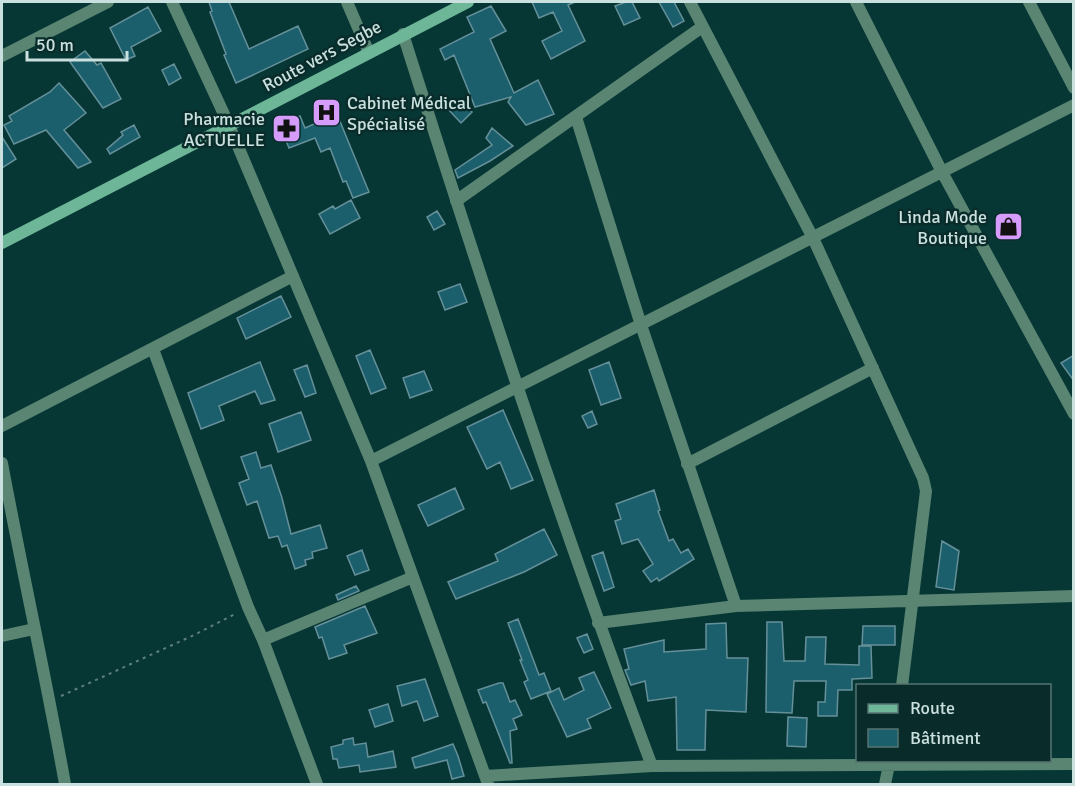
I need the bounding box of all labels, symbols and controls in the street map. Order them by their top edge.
street label: Route vers Segbe [259,15,385,97]
scale bar [27,24,128,62]
text: 50 m [36,34,74,56]
place label: Cabinet Médical Spécialisé [347,92,471,135]
hospital icon: Cabinet Médical Spécialisé [310,97,342,129]
place label: Pharmacie ACTUELLE [183,108,265,151]
pharmacy icon: Pharmacie ACTUELLE [270,113,302,145]
place label: Linda Mode Boutique [898,206,987,249]
shop icon: Linda Mode Boutique [992,211,1024,243]
legend [856,684,1051,762]
text: Route [910,697,955,719]
text: Bâtiment [910,727,981,749]

